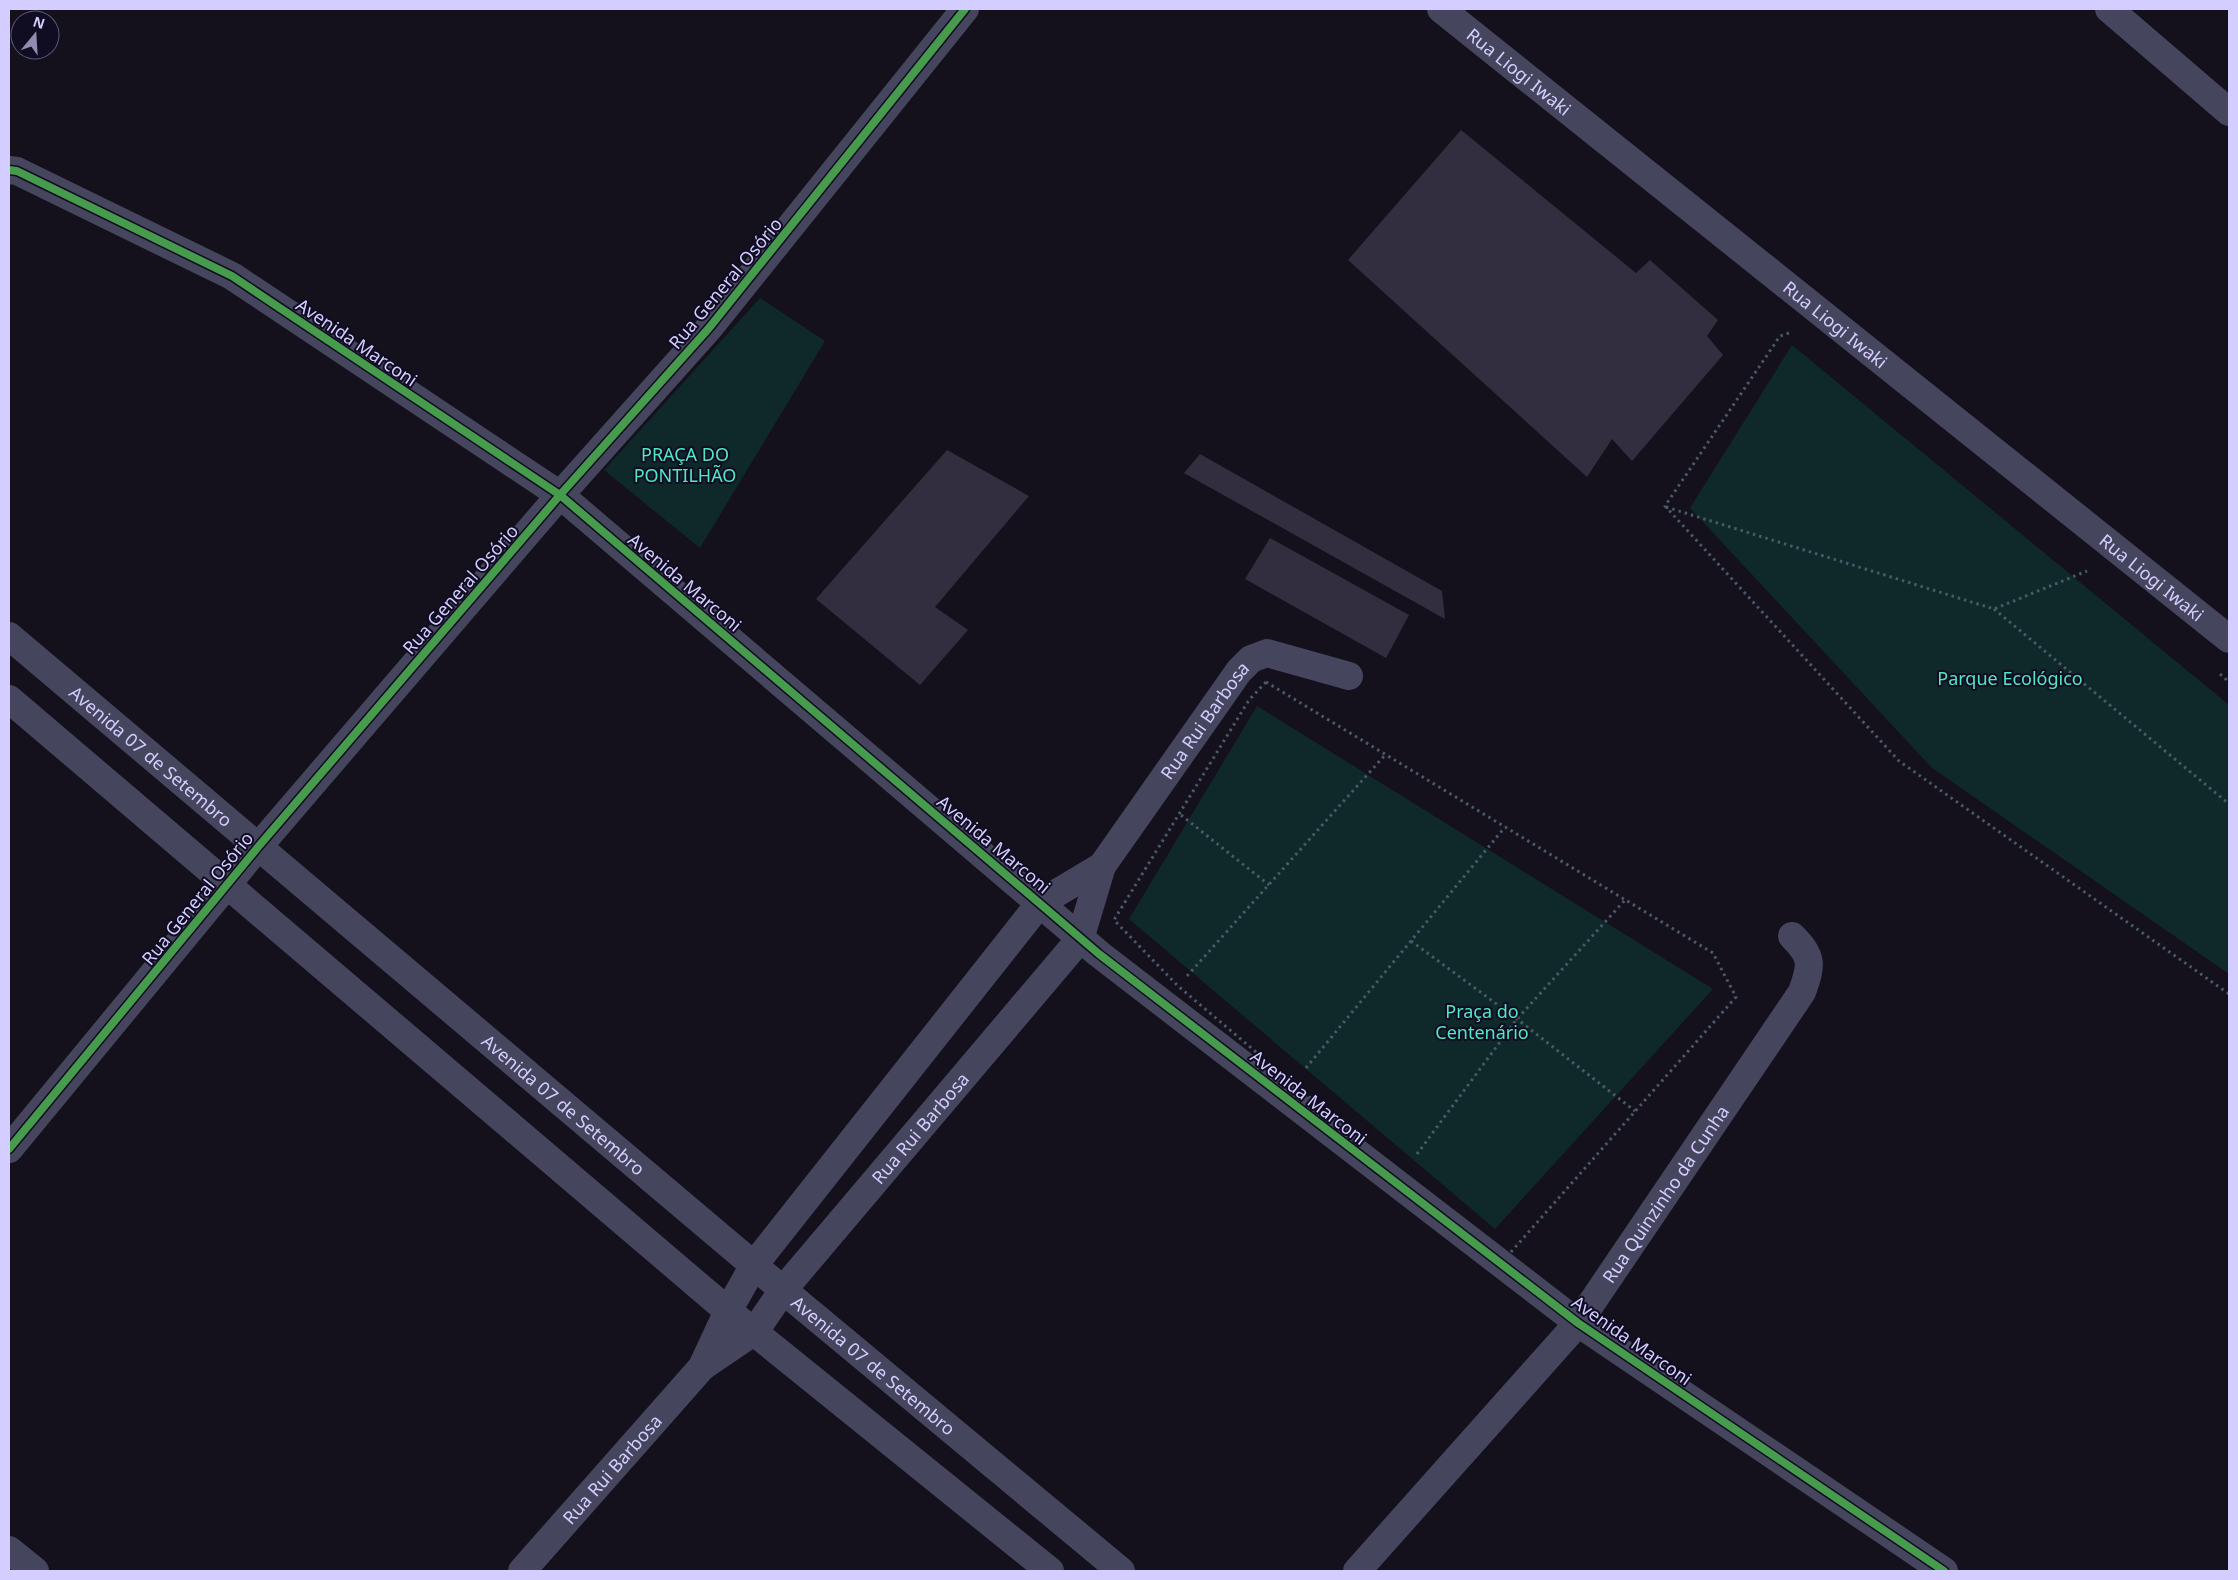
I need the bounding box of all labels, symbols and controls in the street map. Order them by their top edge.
north arrow [10,10,60,60]
text: N [31,11,48,33]
street label: Rua Liogi Iwaki [1462,22,1576,121]
street label: Rua General Osório [663,212,787,354]
street label: Rua Liogi Iwaki [1778,275,1893,373]
street label: Avenida Marconi [292,293,422,391]
park label: PRAÇA DO PONTILHÃO [634,442,736,487]
street label: Rua General Osório [397,519,523,659]
street label: Avenida Marconi [623,527,747,637]
street label: Rua Liogi Iwaki [2095,528,2209,626]
street label: Rua Rui Barbosa [1155,656,1254,784]
park label: Parque Ecológico [1937,666,2083,690]
street label: Avenida 07 de Setembro [65,680,238,832]
street label: Avenida Marconi [932,789,1056,899]
street label: Rua General Osório [136,826,258,970]
park label: Praça do Centenário [1435,999,1529,1044]
street label: Avenida 07 de Setembro [477,1029,650,1180]
street label: Avenida Marconi [1246,1044,1372,1150]
street label: Rua Rui Barbosa [866,1067,974,1189]
street label: Rua Quinzinho da Cunha [1597,1100,1734,1288]
street label: Avenida 07 de Setembro [787,1290,960,1440]
street label: Avenida Marconi [1567,1290,1697,1390]
street label: Rua Rui Barbosa [557,1409,667,1529]

